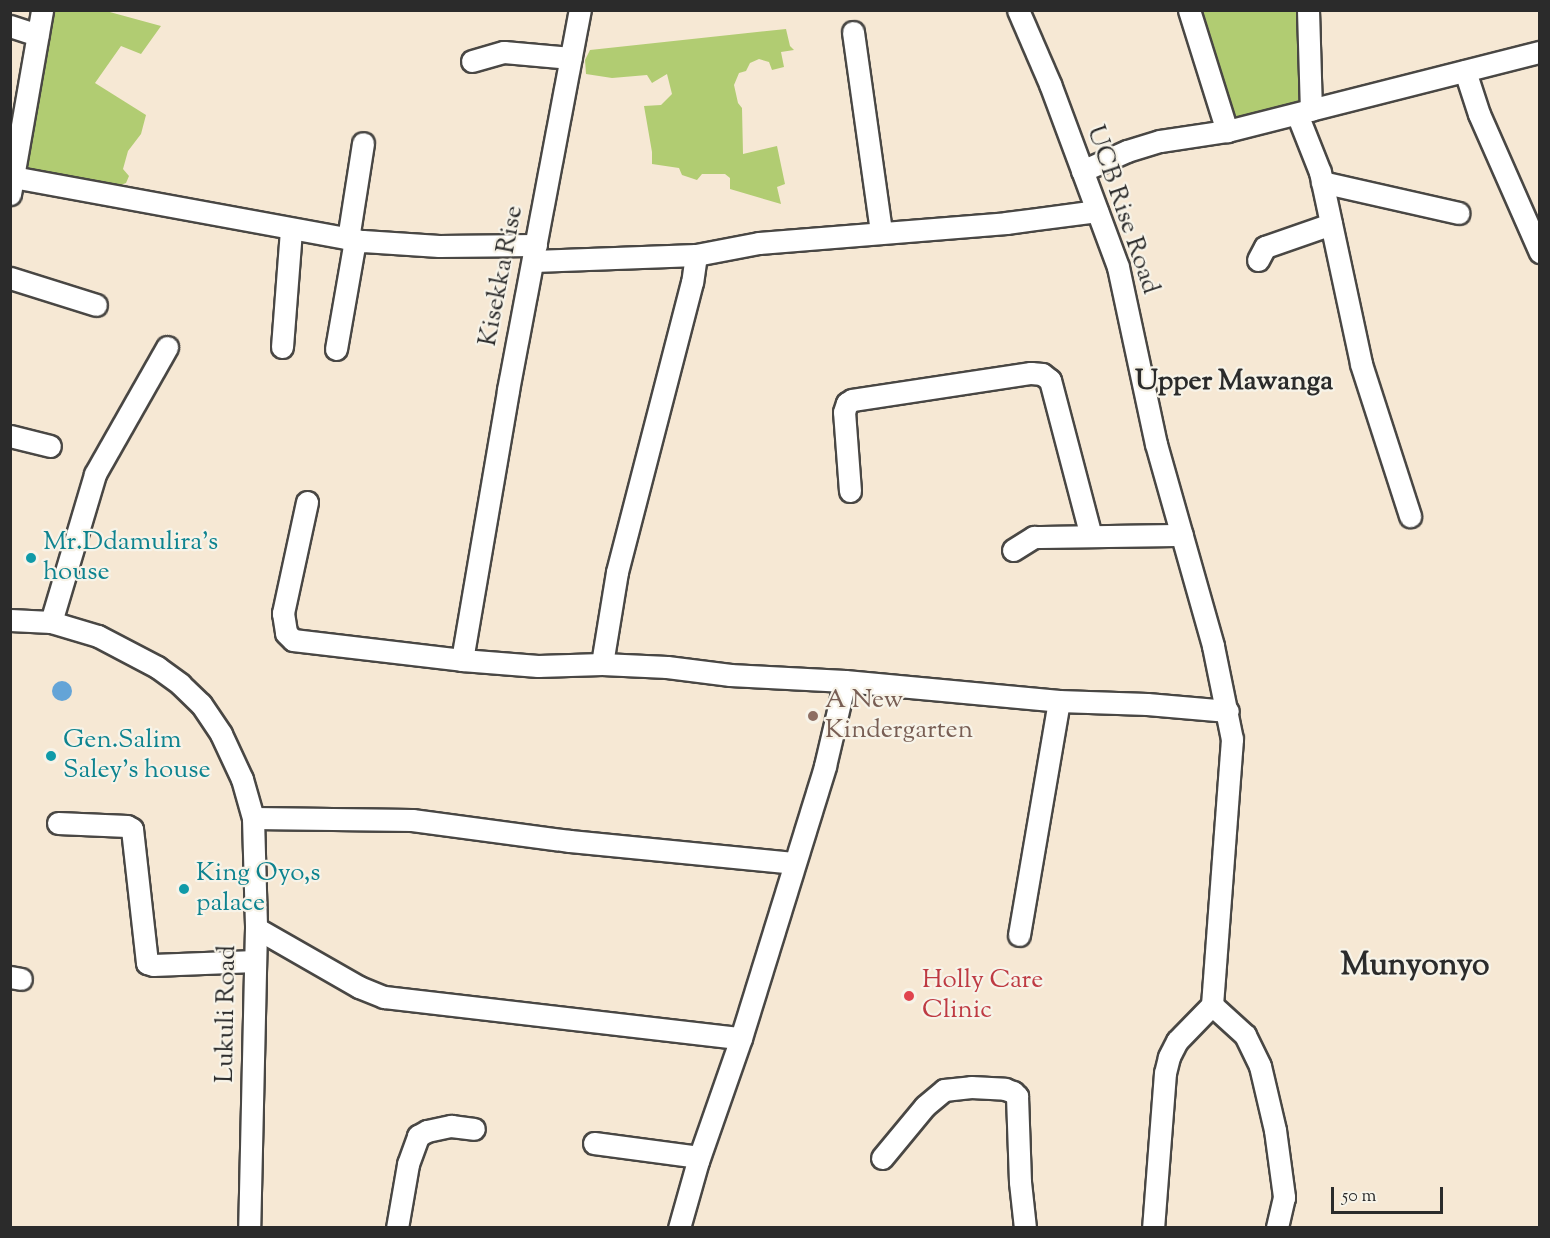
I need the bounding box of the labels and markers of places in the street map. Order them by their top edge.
place label: Mr.Ddamulira's house [43,527,218,588]
marker: Mr.Ddamulira's house [24,551,38,565]
place label: A New Kindergarten [825,685,973,746]
marker: A New Kindergarten [806,709,820,723]
place label: Gen.Salim Saley's house [63,725,211,786]
marker: Gen.Salim Saley's house [44,749,58,763]
place label: King Oyo,s palace [196,858,320,920]
marker: King Oyo,s palace [177,882,191,896]
place label: Holly Care Clinic [922,965,1043,1026]
marker: Holly Care Clinic [900,987,918,1005]

